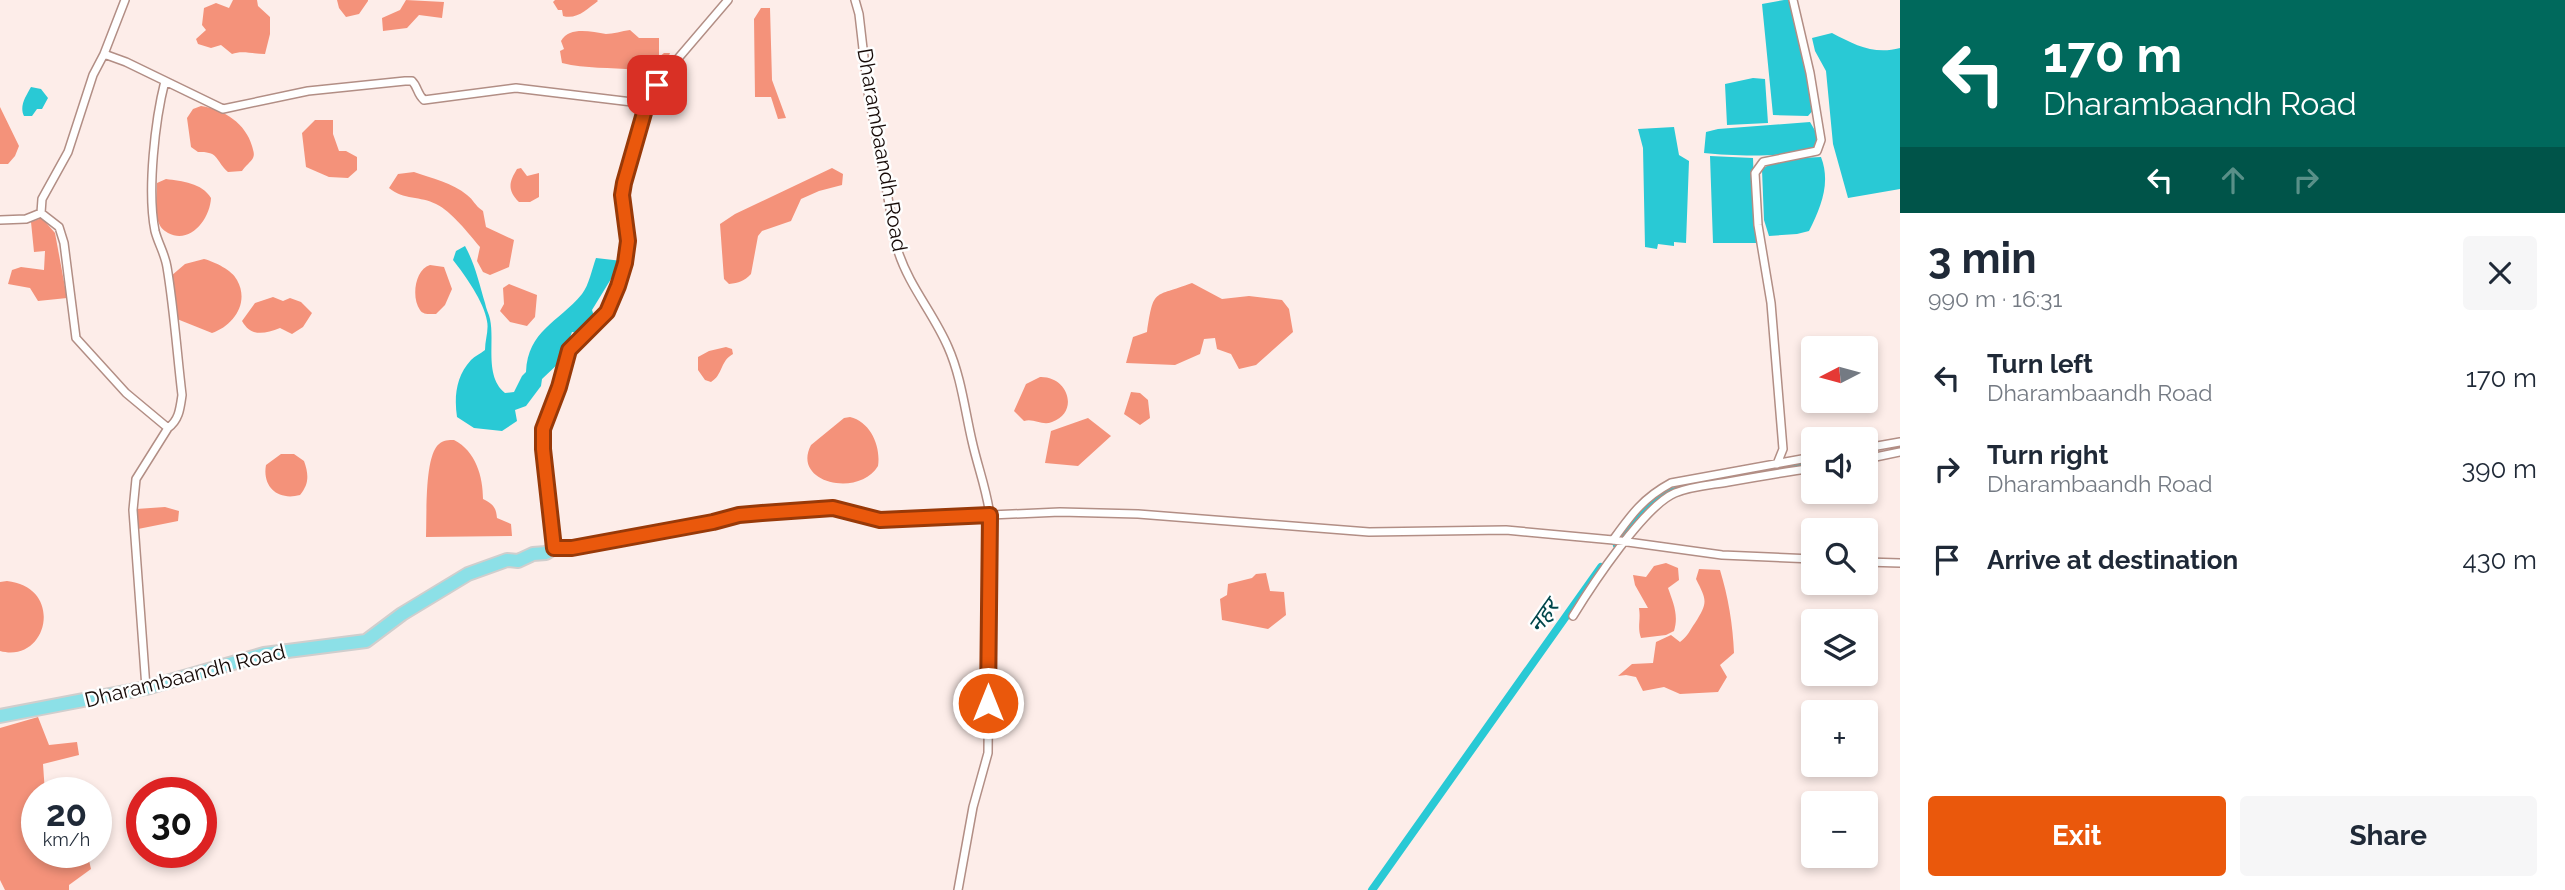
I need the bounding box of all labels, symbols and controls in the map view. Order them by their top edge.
text: 170 m [2043,26,2182,83]
icon: left [1928,28,2019,119]
street label: Dharambaandh Road [852,46,913,253]
pin [627,55,687,115]
icon: arrive [638,66,676,104]
text: Dharambaandh Road [2043,85,2357,122]
icon: left [2141,161,2179,199]
icon: ahead [2214,161,2252,199]
icon: right [2287,161,2325,199]
text: 3 min [1928,234,2037,283]
button: close [2463,236,2537,310]
text: 990 m · 16:31 [1928,285,2062,312]
north arrow [1801,336,1878,413]
map controls [1801,336,1878,868]
text: Turn left [1987,349,2093,379]
icon: left [1928,359,1966,397]
text: 170 m [2466,363,2537,393]
text: Dharambaandh Road [1987,379,2213,406]
button: sound [1801,427,1878,504]
text: Turn right [1987,440,2108,470]
icon: right [1928,450,1966,488]
text: 390 m [2461,454,2537,484]
text: Dharambaandh Road [1987,470,2213,497]
button: search [1801,518,1878,595]
icon: arrive [1928,541,1966,579]
text: Arrive at destination [1987,545,2238,575]
text: 430 m [2462,545,2537,575]
water label: नहर [1522,590,1566,638]
button: layers [1801,609,1878,686]
street label: Dharambaandh Road [82,638,288,713]
position arrow [951,666,1025,740]
button: + [1801,700,1878,777]
speed limit sign: 30 [126,777,217,868]
button: − [1801,791,1878,868]
text: 20 [46,793,87,834]
button: Exit [1928,796,2226,876]
button: Share [2240,796,2537,876]
text: km/h [43,829,90,850]

